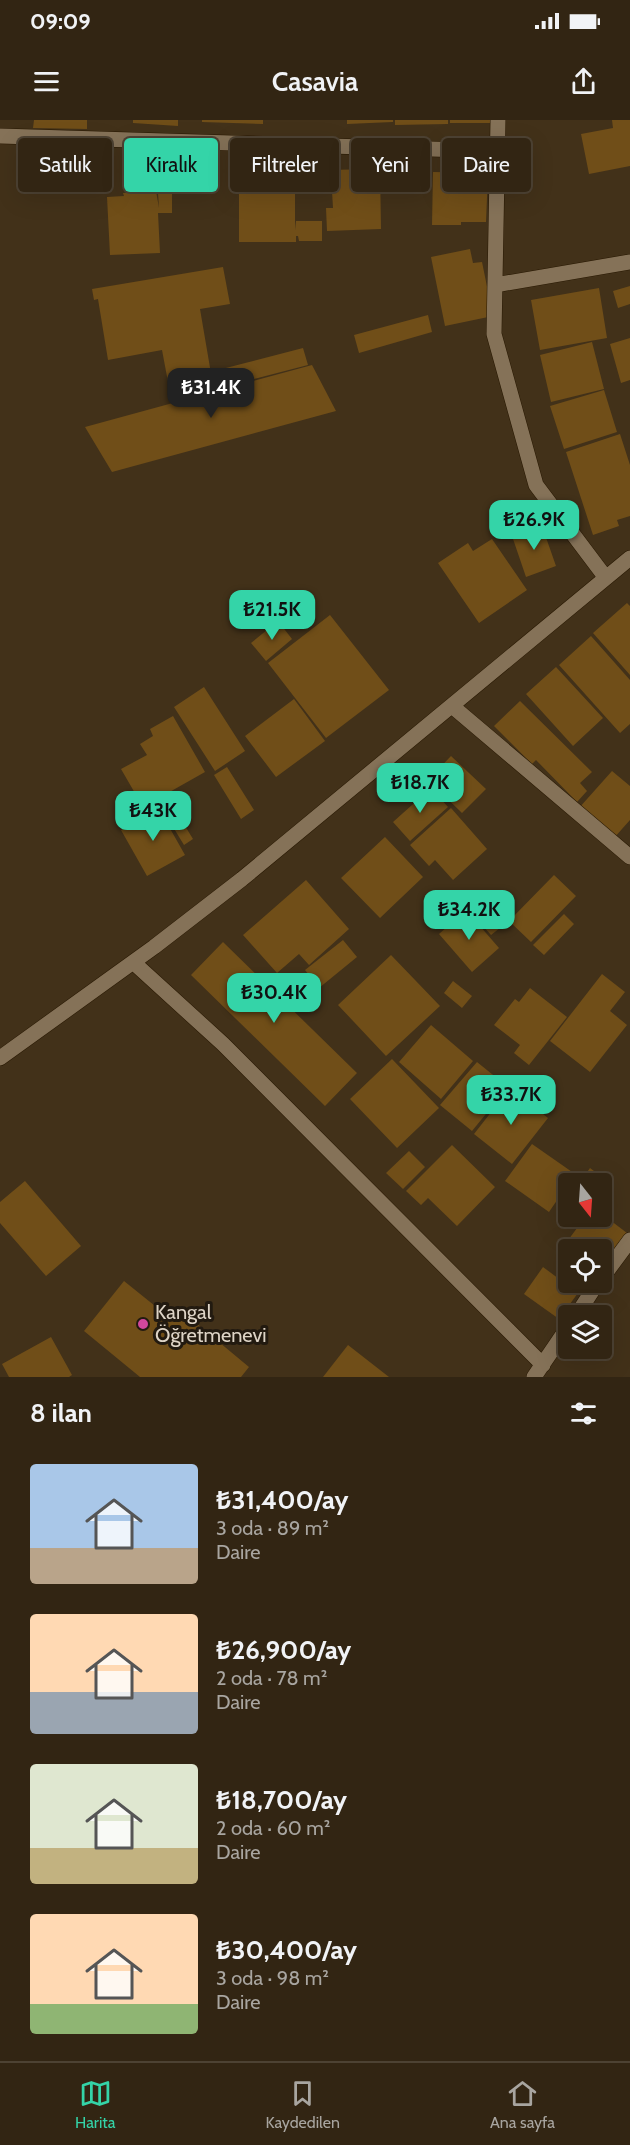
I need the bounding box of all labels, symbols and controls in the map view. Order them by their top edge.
text: 09:09 [30,8,91,35]
icon: menu [30,65,63,98]
text: Casavia [272,65,358,98]
icon: share [567,65,600,98]
chip: Satılık [18,138,112,192]
chip: Kiralık [124,138,218,192]
chip: Filtreler [230,138,339,192]
chip: Yeni [351,138,430,192]
chip: Daire [442,138,531,192]
pin: ₺31.4K [162,368,260,419]
text: ₺31.4K [181,375,241,399]
pin: ₺26.9K [485,500,583,551]
text: ₺26.9K [503,507,565,531]
pin: ₺21.5K [223,590,321,641]
text: ₺21.5K [243,597,301,621]
pin: ₺18.7K [371,763,469,814]
text: ₺18.7K [391,770,449,794]
pin: ₺43K [117,791,189,842]
text: ₺43K [129,798,177,822]
pin: ₺34.2K [420,890,518,941]
text: ₺34.2K [438,897,500,921]
pin: ₺30.4K [225,973,323,1024]
text: ₺30.4K [241,980,307,1004]
pin: ₺33.7K [462,1075,560,1126]
text: ₺33.7K [481,1082,541,1106]
north arrow [558,1173,612,1227]
map controls [558,1173,612,1359]
button: locate [558,1239,612,1293]
place label: Kangal Öğretmenevi [155,1300,267,1347]
button: layers [558,1305,612,1359]
marker: Kangal Öğretmenevi [136,1317,150,1331]
text: 8 ilan [30,1397,92,1429]
icon: filters [567,1397,600,1430]
text: ₺31,400/ay [216,1484,348,1516]
icon: home [78,1488,150,1560]
text: 3 oda · 89 m² [216,1516,329,1540]
text: Daire [216,1540,261,1564]
text: ₺26,900/ay [216,1634,351,1666]
icon: home [78,1638,150,1710]
text: 2 oda · 78 m² [216,1666,327,1690]
text: Daire [216,1690,261,1714]
text: ₺18,700/ay [216,1784,347,1816]
icon: home [78,1788,150,1860]
text: 2 oda · 60 m² [216,1816,330,1840]
text: Daire [216,1840,261,1864]
text: ₺30,400/ay [216,1934,357,1966]
icon: home [78,1938,150,2010]
text: 3 oda · 98 m² [216,1966,329,1990]
text: Daire [216,1990,261,2014]
tab: Harita [75,2077,115,2132]
tab: Kaydedilen [265,2077,340,2132]
tab: Ana sayfa [490,2077,555,2132]

